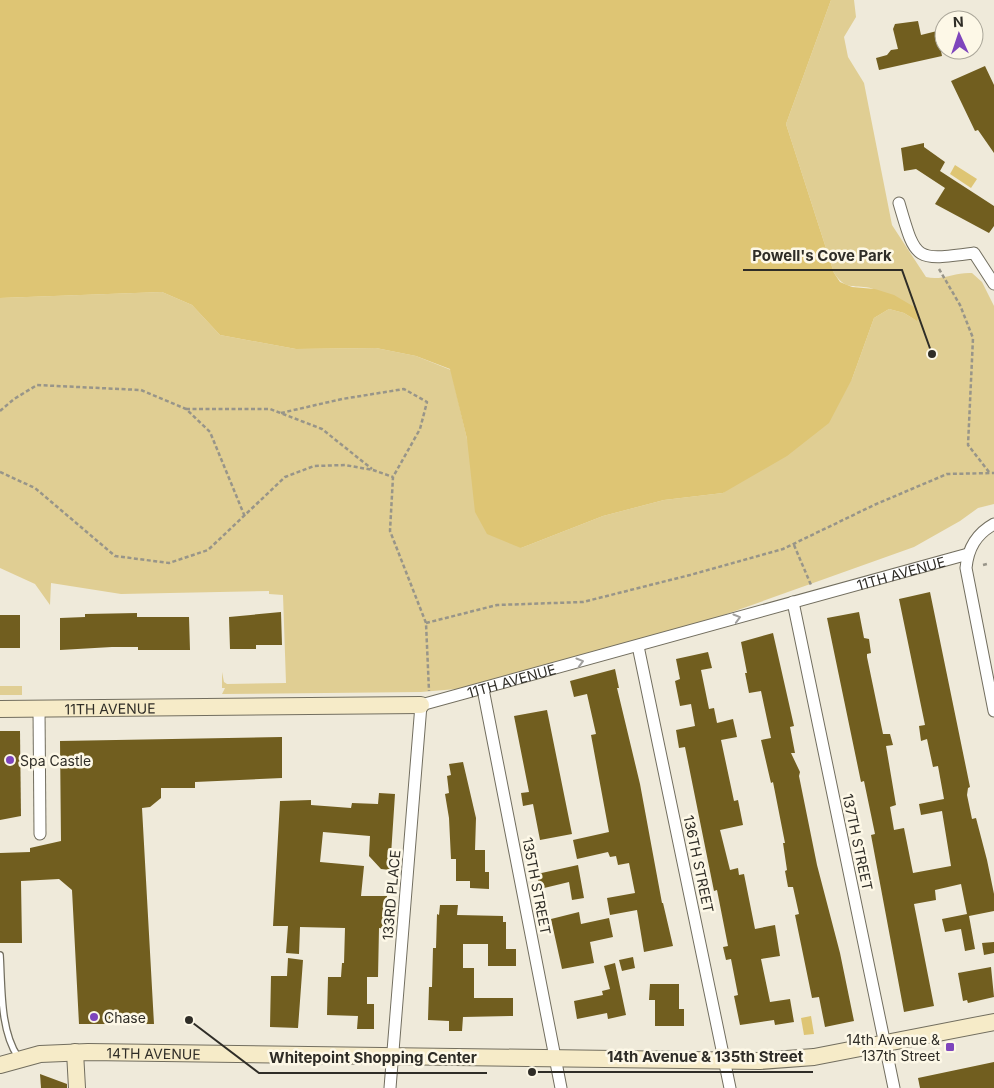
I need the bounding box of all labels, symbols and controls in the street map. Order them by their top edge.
north arrow [934,10,984,60]
text: N [953,13,964,30]
callout: Powell's Cove Park [743,240,902,270]
text: Powell's Cove Park [752,246,892,265]
street label: 11TH AVENUE [855,552,947,593]
one-way arrow [732,613,741,624]
one-way arrow [576,657,584,667]
street label: 11TH AVENUE [465,660,557,700]
street label: 11TH AVENUE [64,699,156,717]
place label: Spa Castle [20,752,91,769]
marker: Spa Castle [4,754,16,766]
street label: 137TH STREET [839,792,877,892]
street label: 136TH STREET [680,814,718,914]
street label: 135TH STREET [519,836,555,936]
street label: 133RD PLACE [379,849,403,941]
place label: Chase [104,1009,146,1026]
marker: Chase [88,1011,100,1023]
place label: 14th Avenue & 137th Street [846,1031,940,1064]
marker: 14th Avenue & 137th Street [944,1041,956,1053]
callout: 14th Avenue & 135th Street [597,1042,813,1072]
callout: Whitepoint Shopping Center [259,1043,487,1073]
street label: 14TH AVENUE [106,1044,201,1062]
text: 14th Avenue & 135th Street [607,1047,804,1066]
text: Whitepoint Shopping Center [269,1048,477,1067]

